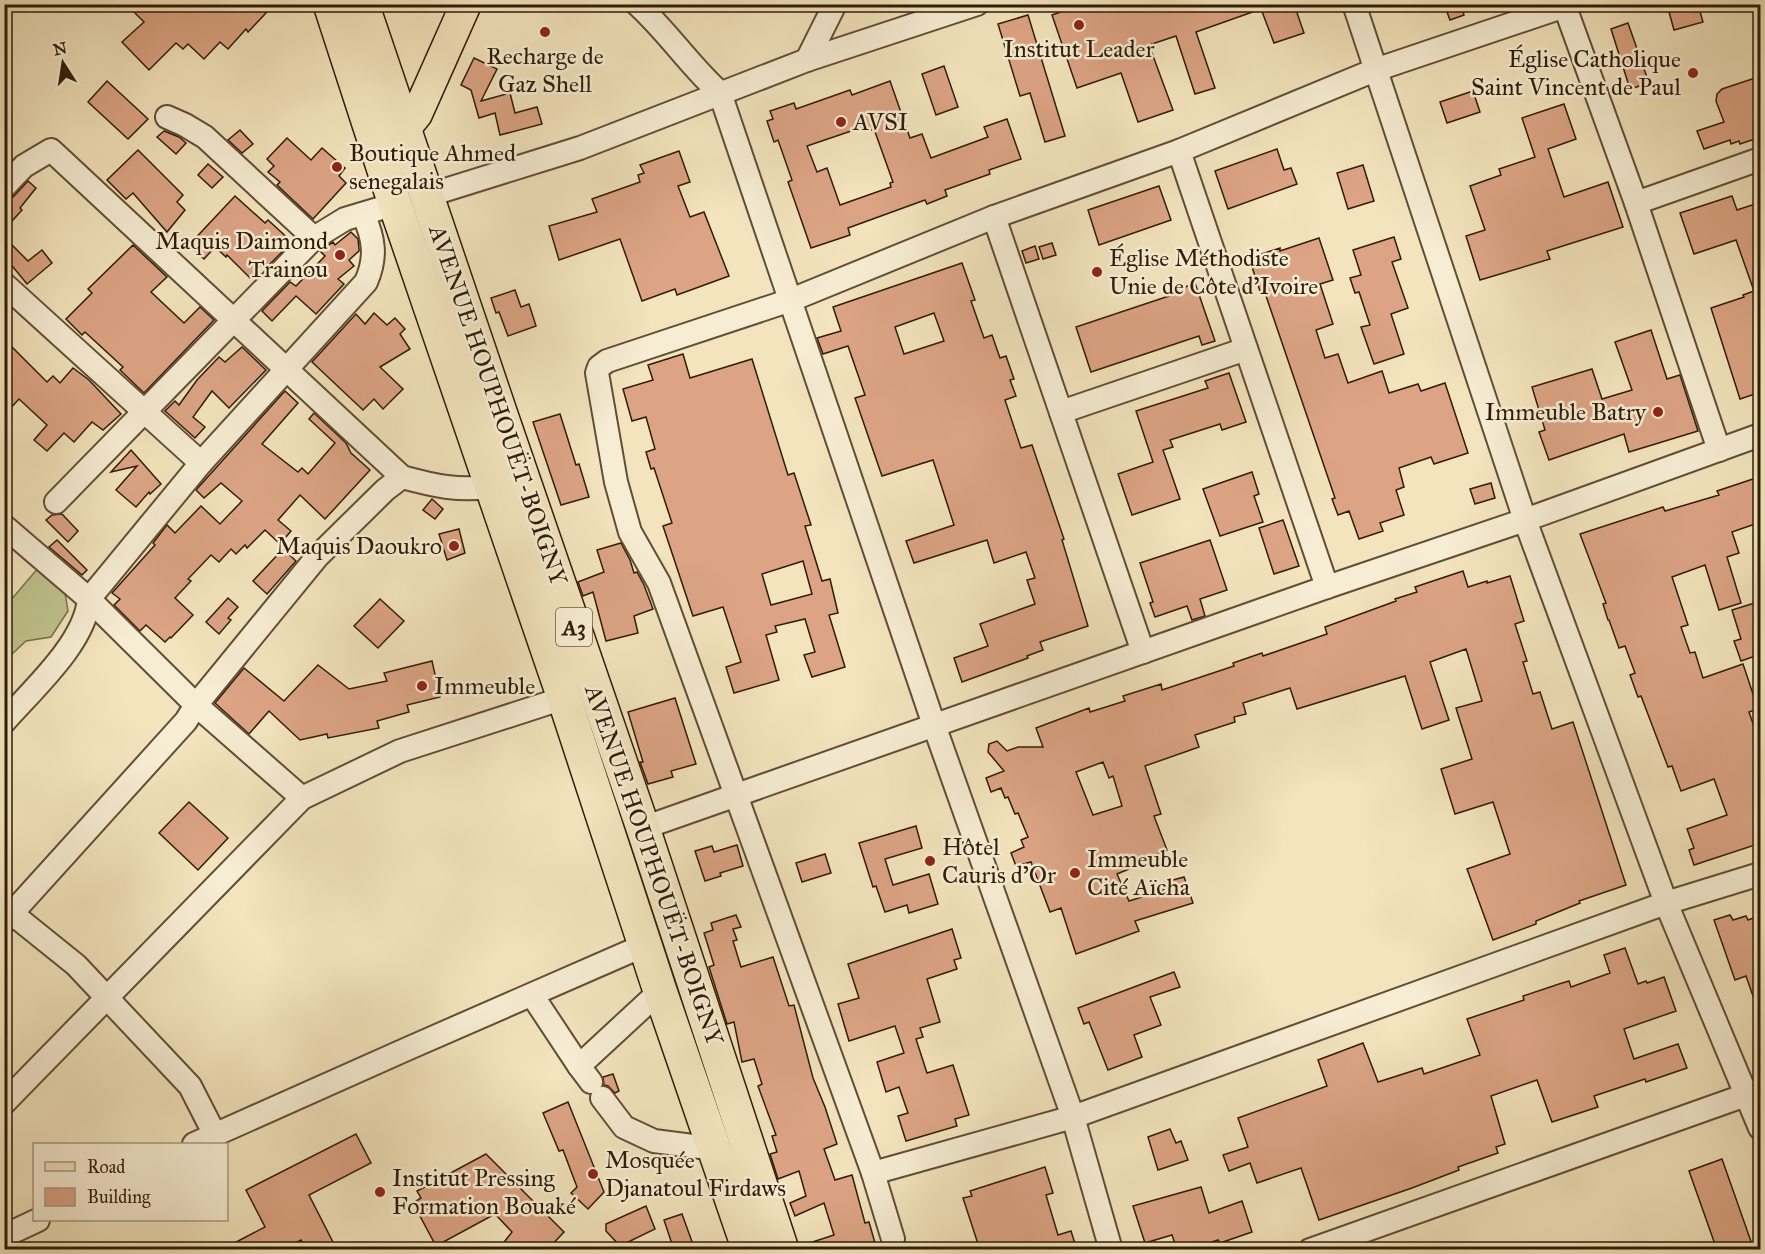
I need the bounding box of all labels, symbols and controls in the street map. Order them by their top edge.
marker: Institut Leader [1072,18,1086,32]
marker: Recharge de Gaz Shell [538,25,552,39]
north arrow [33,33,93,93]
place label: Institut Leader [1004,34,1154,64]
text: N [51,38,69,60]
place label: Recharge de Gaz Shell [486,41,604,99]
place label: Église Catholique Saint Vincent de Paul [1471,44,1682,102]
marker: Église Catholique Saint Vincent de Paul [1686,66,1700,80]
place label: AVSI [852,107,908,137]
marker: AVSI [834,115,848,129]
place label: Boutique Ahmed senegalais [349,138,516,196]
marker: Boutique Ahmed senegalais [330,160,344,174]
street label: AVENUE HOUPHOUËT-BOIGNY [422,220,574,590]
place label: Maquis Daimond Trainou [155,226,328,284]
place label: Église Méthodiste Unie de Côte d'Ivoire [1109,243,1318,301]
marker: Maquis Daimond Trainou [333,248,347,262]
marker: Église Méthodiste Unie de Côte d'Ivoire [1090,265,1104,279]
place label: Immeuble Batry [1485,397,1647,427]
marker: Immeuble Batry [1651,405,1665,419]
place label: Maquis Daoukro [276,531,442,561]
marker: Maquis Daoukro [447,539,461,553]
road number: A3 [556,608,592,646]
place label: Immeuble [434,671,535,701]
marker: Immeuble [415,679,429,693]
street label: AVENUE HOUPHOUËT-BOIGNY [578,680,730,1050]
place label: Hôtel Cauris d'Or [942,832,1056,890]
place label: Immeuble Cité Aïcha [1087,844,1191,902]
marker: Hôtel Cauris d'Or [923,854,937,868]
marker: Immeuble Cité Aïcha [1068,866,1082,880]
legend [33,1143,228,1221]
place label: Mosquée Djanatoul Firdaws [605,1145,786,1203]
text: Road [87,1156,125,1178]
place label: Institut Pressing Formation Bouaké [392,1163,576,1221]
marker: Mosquée Djanatoul Firdaws [586,1167,600,1181]
marker: Institut Pressing Formation Bouaké [373,1185,387,1199]
text: Building [87,1186,151,1209]

